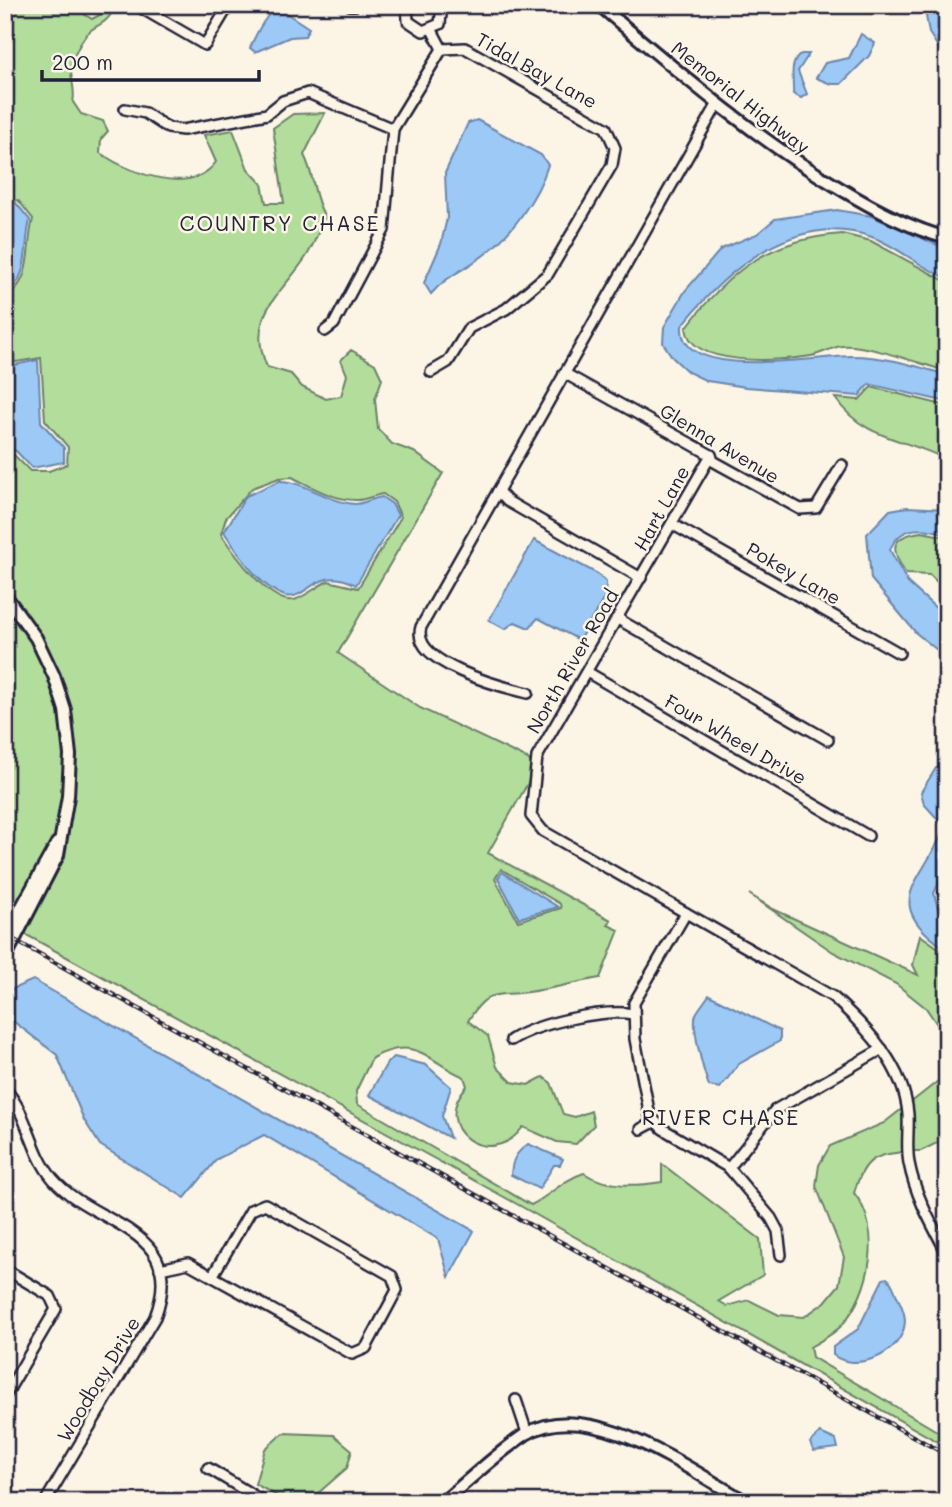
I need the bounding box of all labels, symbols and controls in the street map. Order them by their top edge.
street label: Tidal Bay Lane [472,26,602,114]
street label: Memorial Highway [667,35,815,159]
scale bar [42,38,259,82]
text: 200 m [52,48,113,75]
district label: COUNTRY CHASE [179,209,381,236]
street label: Glenna Avenue [656,397,784,489]
street label: Hart Lane [627,461,695,555]
street label: Pokey Lane [742,536,846,610]
street label: North River Road [520,584,624,738]
street label: Four Wheel Drive [661,688,811,790]
district label: RIVER CHASE [642,1103,800,1130]
street label: Woodbay Drive [51,1312,145,1446]

